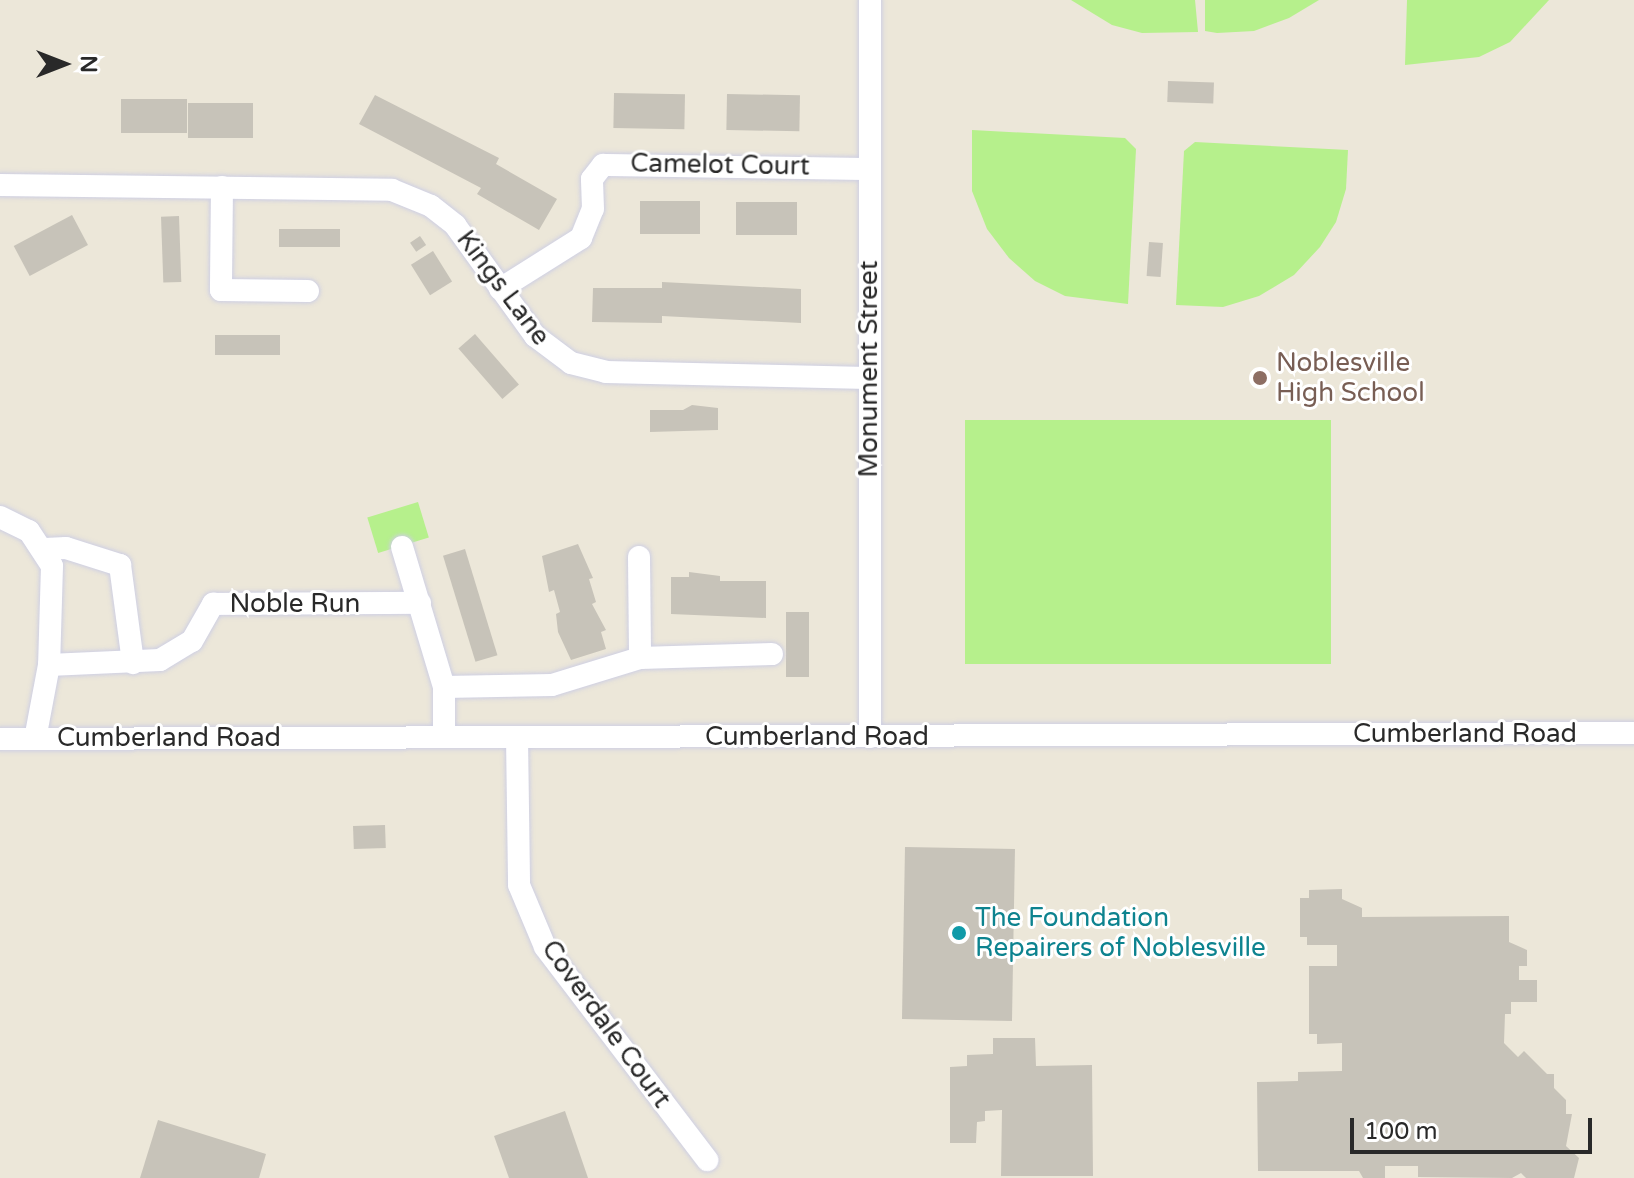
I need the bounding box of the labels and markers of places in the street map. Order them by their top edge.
place label: Noblesville High School [1276,347,1425,408]
marker: Noblesville High School [1251,369,1269,387]
place label: The Foundation Repairers of Noblesville [975,902,1266,964]
marker: The Foundation Repairers of Noblesville [950,924,968,942]

